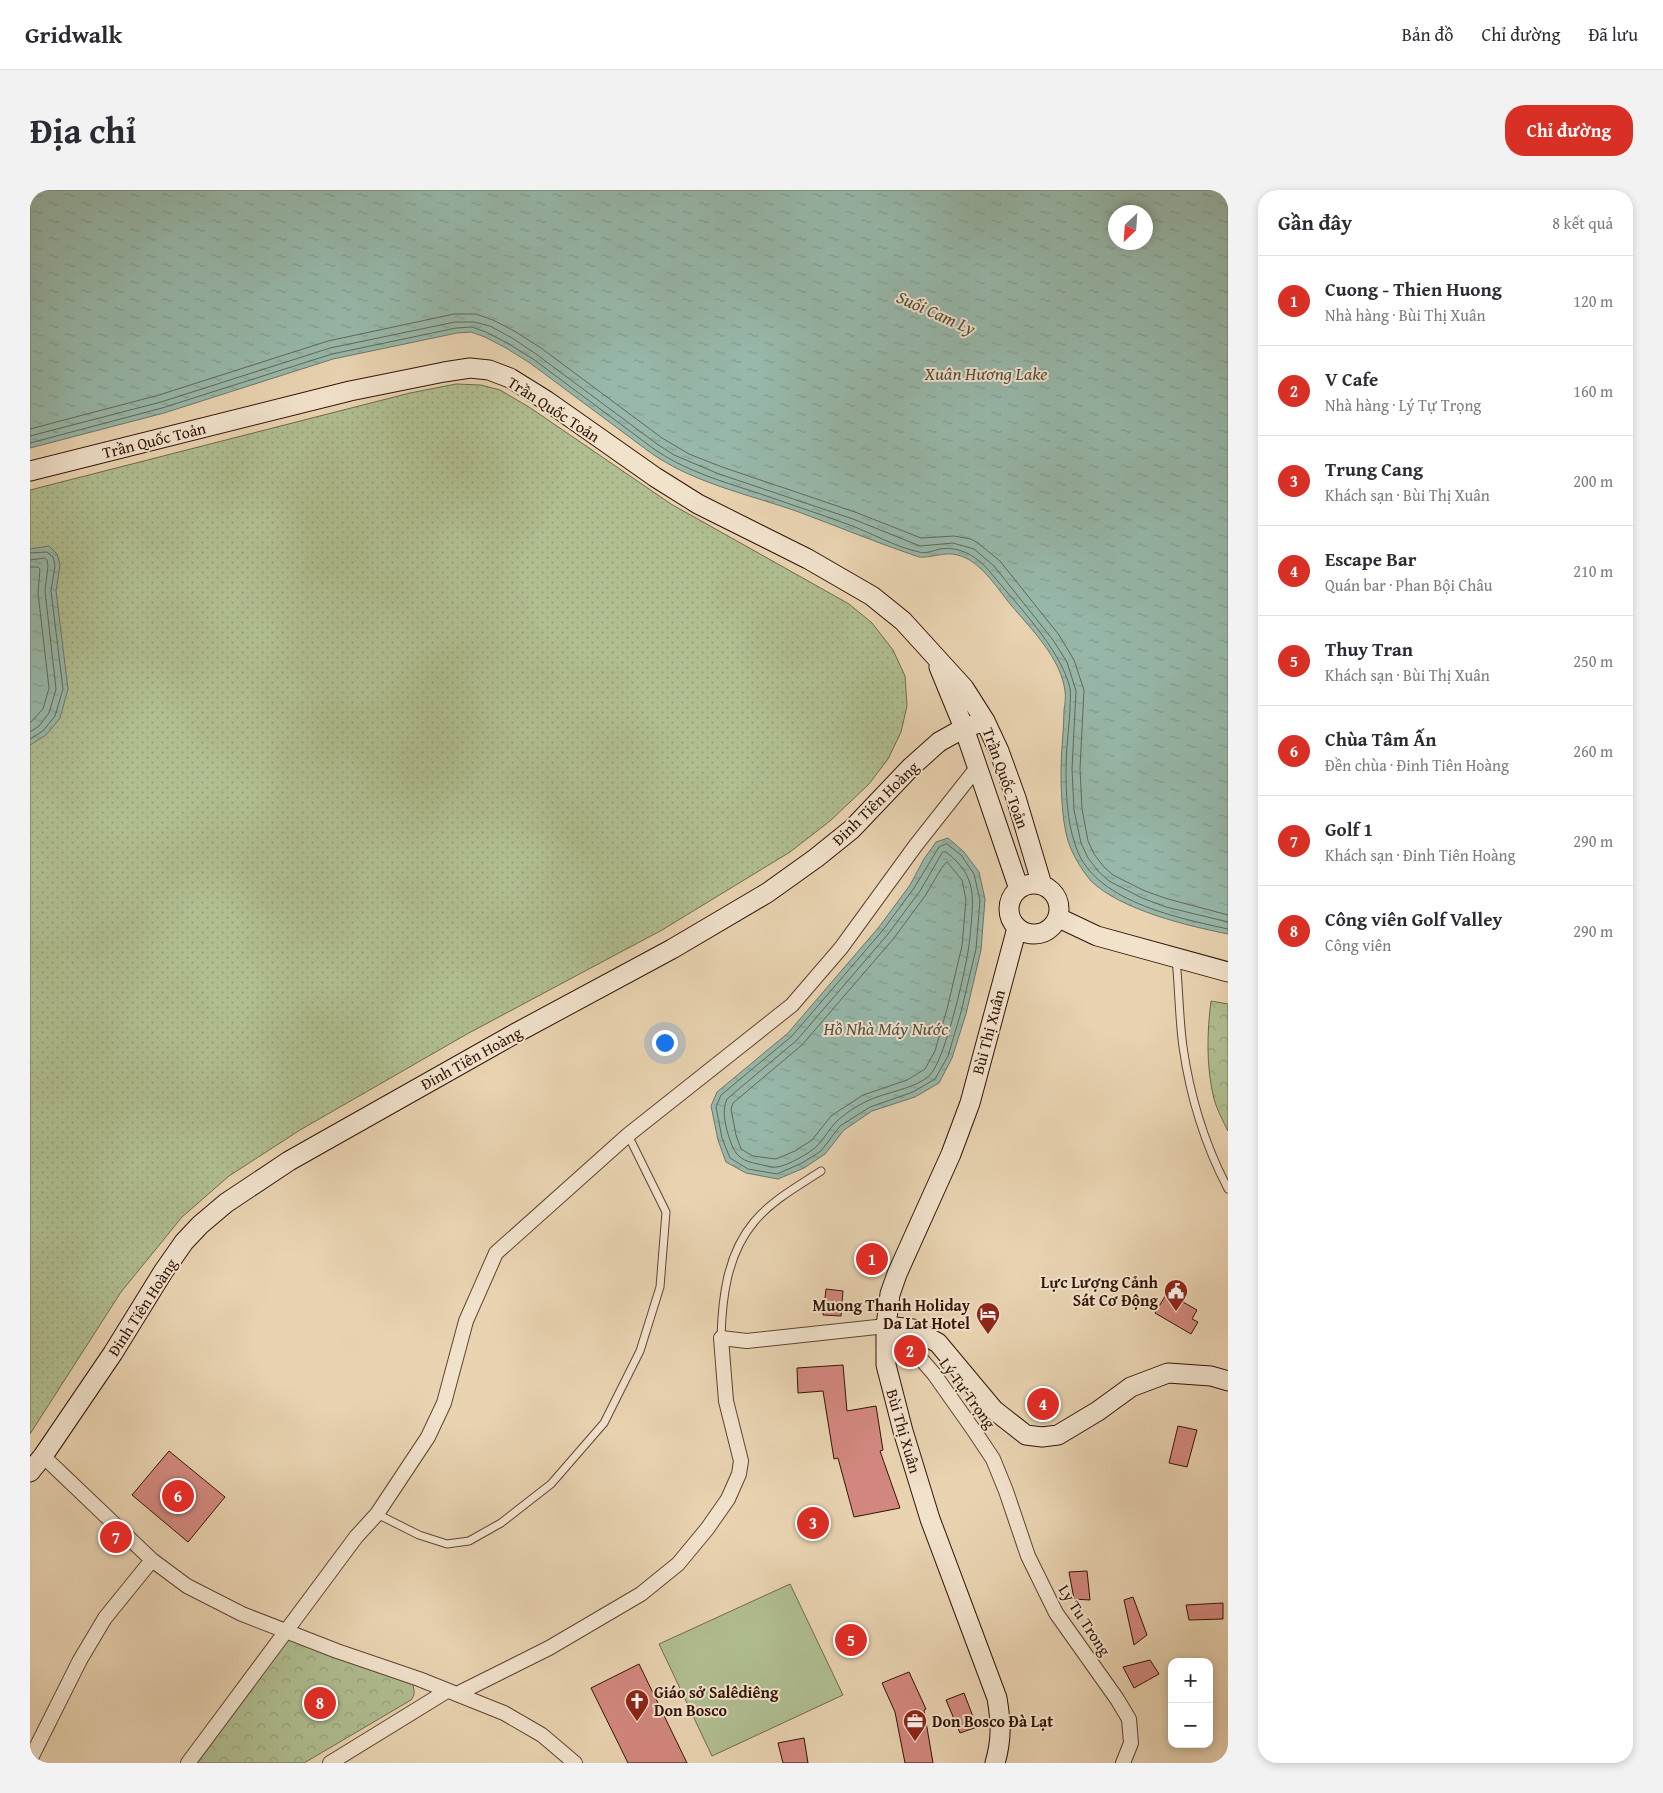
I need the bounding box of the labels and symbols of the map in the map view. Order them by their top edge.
north arrow [1108,205,1153,250]
water label: Suối Cam Ly [892,283,981,342]
water label: Xuân Hương Lake [923,360,1048,387]
street label: Trần Quốc Toản [503,370,605,448]
street label: Trần Quốc Toản [100,416,208,464]
street label: Trần Quốc Toản [977,724,1035,832]
street label: Đinh Tiên Hoàng [826,755,924,851]
street label: Bùi Thị Xuân [965,987,1011,1077]
water label: Hồ Nhà Máy Nước [823,1015,949,1042]
street label: Đinh Tiên Hoàng [416,1020,526,1096]
your location [652,1030,678,1056]
pin: 1 [856,1240,888,1278]
street label: Đinh Tiên Hoàng [101,1253,183,1361]
place label: Lực Lượng Cảnh Sát Cơ Động [1041,1270,1159,1312]
public building icon: Lực Lượng Cảnh Sát Cơ Động [1163,1278,1189,1312]
place label: Muong Thanh Holiday Da Lat Hotel [813,1293,971,1335]
hotel icon: Muong Thanh Holiday Da Lat Hotel [975,1301,1001,1335]
pin: 2 [894,1332,926,1370]
street label: Lý Tự Trọng [934,1353,1002,1433]
pin: 4 [1027,1385,1059,1423]
street label: Bùi Thị Xuân [880,1386,928,1476]
pin: 6 [162,1477,194,1515]
pin: 3 [797,1504,829,1542]
pin: 7 [100,1518,132,1556]
street label: Ly Tu Trong [1053,1580,1117,1660]
pin: 5 [835,1621,867,1659]
place label: Giáo sở Salêdiêng Don Bosco [654,1680,779,1722]
pin: 8 [304,1684,336,1722]
church icon: Giáo sở Salêdiêng Don Bosco [624,1688,650,1722]
office icon: Don Bosco Đà Lạt [902,1708,928,1742]
place label: Don Bosco Đà Lạt [932,1709,1053,1733]

